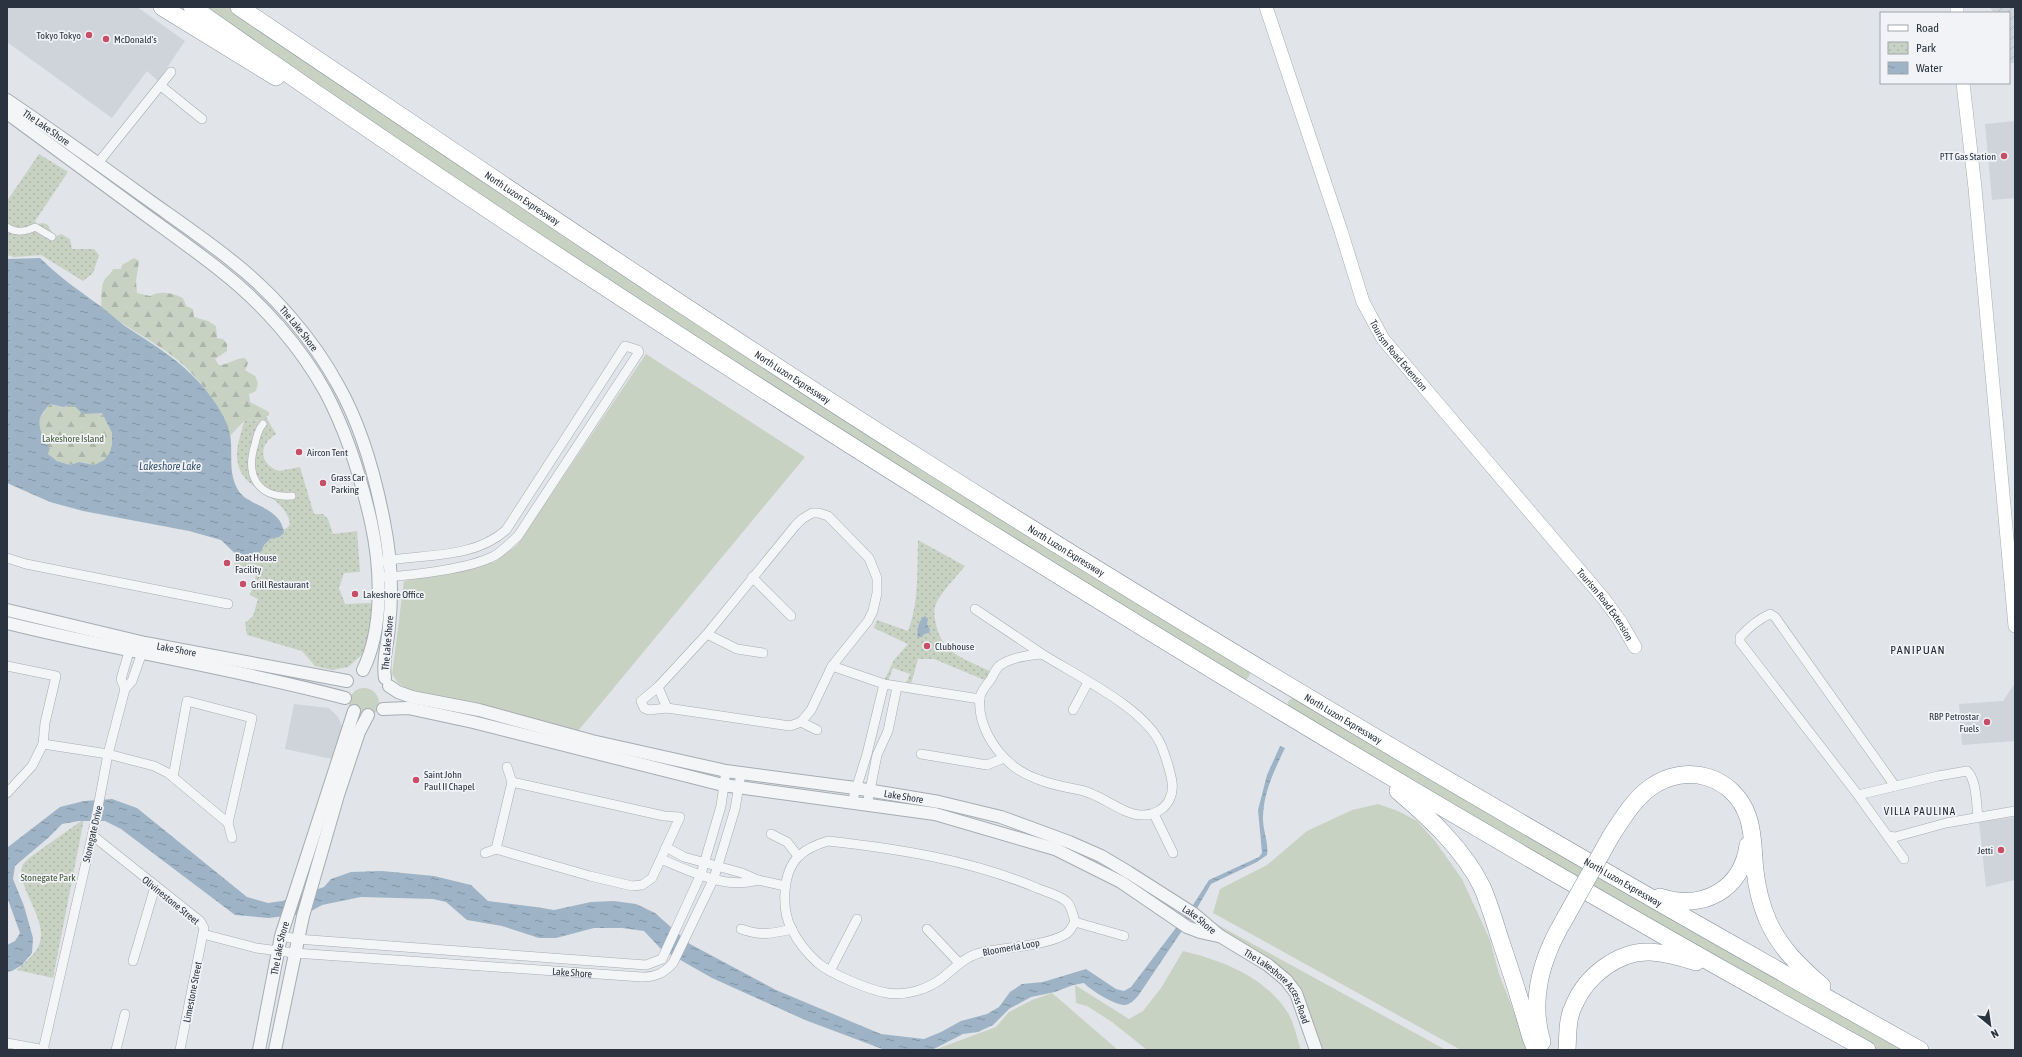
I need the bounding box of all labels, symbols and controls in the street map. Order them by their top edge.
legend [1880,12,2010,84]
text: Road [1916,21,1939,35]
place label: Tokyo Tokyo [36,30,81,41]
marker: Tokyo Tokyo [84,30,94,40]
marker: McDonald's [101,34,111,44]
place label: McDonald's [114,34,157,45]
text: Park [1916,41,1937,55]
text: Water [1916,61,1943,75]
street label: The Lake Shore [21,107,72,148]
place label: PTT Gas Station [1940,151,1996,162]
marker: PTT Gas Station [1999,151,2009,161]
street label: North Luzon Expressway [483,169,562,228]
street label: The Lake Shore [277,304,320,354]
street label: Tourism Road Extension [1368,318,1430,393]
street label: North Luzon Expressway [753,349,832,406]
park label: Lakeshore Island [42,433,104,444]
marker: Aircon Tent [294,447,304,457]
place label: Aircon Tent [307,447,348,458]
water label: Lakeshore Lake [139,460,201,472]
place label: Grass Car Parking [331,472,365,495]
marker: Grass Car Parking [318,478,328,488]
street label: North Luzon Expressway [1026,523,1107,579]
place label: Boat House Facility [235,552,277,575]
marker: Boat House Facility [222,558,232,568]
street label: Tourism Road Extension [1575,567,1635,643]
marker: Grill Restaurant [238,579,248,589]
place label: Grill Restaurant [251,579,309,590]
marker: Lakeshore Office [350,589,360,599]
place label: Lakeshore Office [363,589,424,600]
street label: The Lake Shore [380,615,395,671]
street label: Lake Shore [156,640,198,659]
marker: Clubhouse [922,641,932,651]
place label: Clubhouse [935,641,975,652]
district label: PANIPUAN [1890,643,1946,657]
street label: North Luzon Expressway [1303,692,1384,746]
place label: RBP Petrostar Fuels [1929,711,1980,734]
marker: RBP Petrostar Fuels [1982,717,1992,727]
place label: Saint John Paul II Chapel [424,769,475,792]
marker: Saint John Paul II Chapel [411,775,421,785]
street label: Lake Shore [883,788,925,805]
street label: Stonegate Drive [81,804,104,864]
district label: VILLA PAULINA [1884,805,1956,817]
place label: Jetti [1977,845,1993,856]
marker: Jetti [1996,845,2006,855]
street label: North Luzon Expressway [1582,856,1664,909]
park label: Stonegate Park [20,872,76,883]
street label: Olivinestone Street [140,874,202,927]
street label: Lake Shore [1180,903,1219,937]
street label: The Lake Shore [269,919,292,976]
street label: Bloomeria Loop [982,937,1041,958]
street label: The Lakeshore Access Road [1242,947,1311,1025]
street label: Limestone Street [181,961,204,1023]
street label: Lake Shore [552,966,593,980]
north arrow [1970,1005,2010,1045]
text: N [1989,1027,2001,1041]

